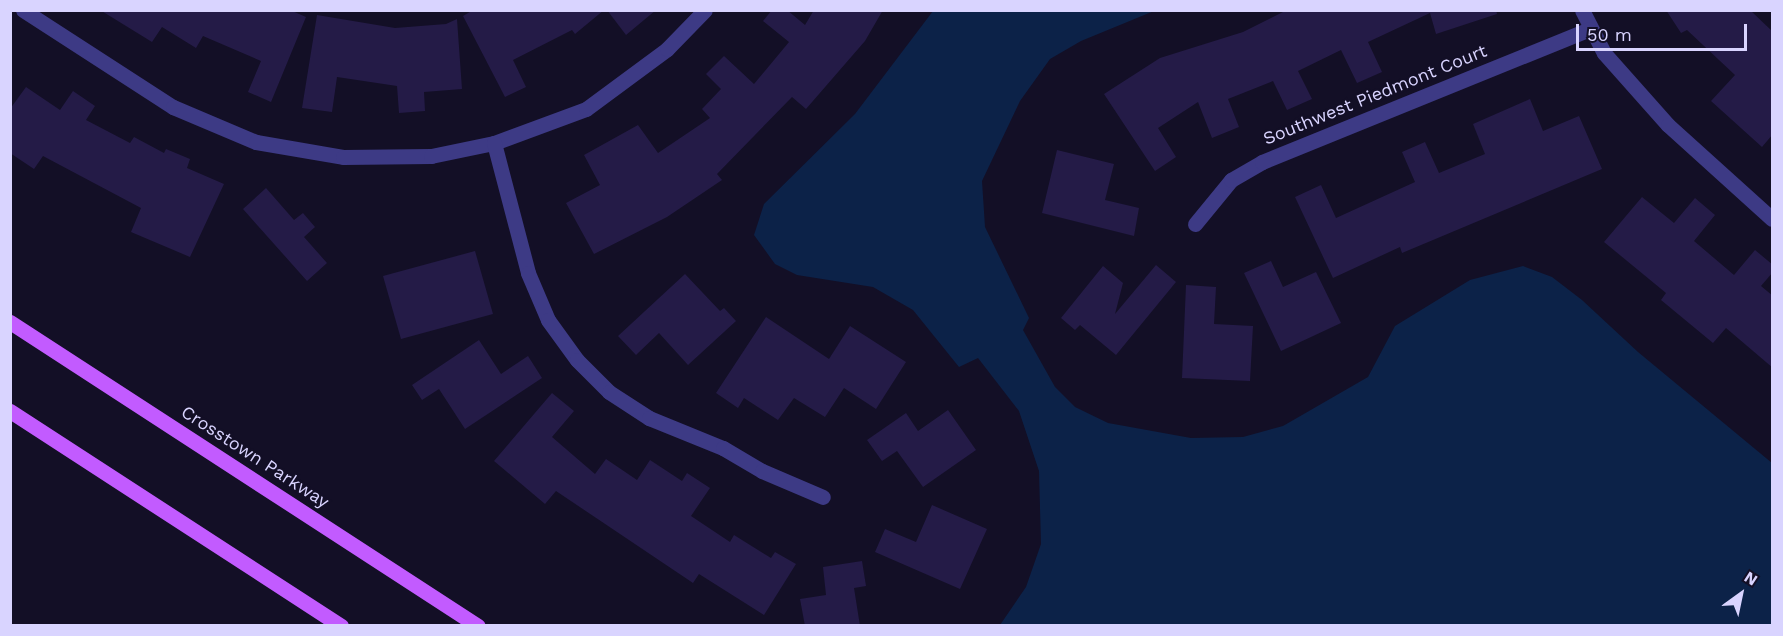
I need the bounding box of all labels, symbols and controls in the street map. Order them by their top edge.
scale bar [1579,12,1750,50]
text: 50 m [1587,24,1632,45]
street label: Southwest Piedmont Court [1260,40,1490,150]
street label: Crosstown Parkway [177,401,333,513]
north arrow [1711,564,1771,624]
text: N [1741,567,1761,590]

